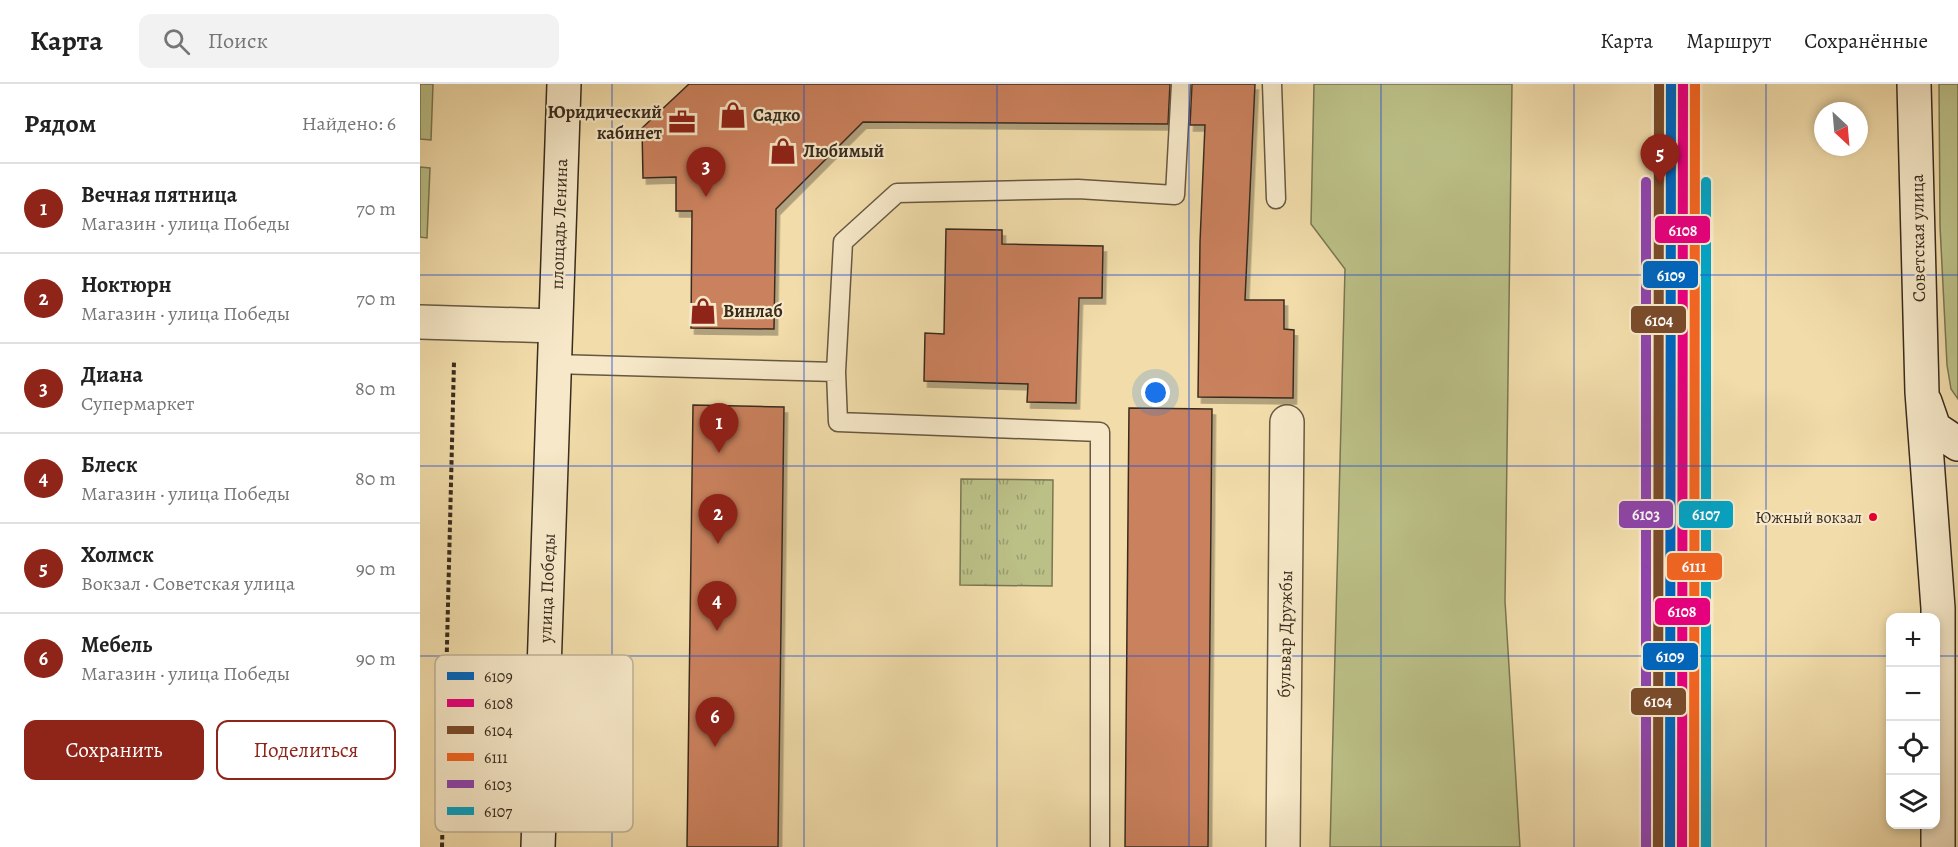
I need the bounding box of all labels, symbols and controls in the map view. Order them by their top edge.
search box [139,14,559,68]
text: Карта [30,22,103,60]
icon: search [160,25,193,58]
text: Поиск [208,26,268,56]
text: Карта [1600,27,1653,55]
text: Маршрут [1686,27,1771,55]
text: Сохранённые [1804,27,1928,55]
place label: Юридический кабинет [547,100,662,145]
shop icon: Садко [718,100,748,130]
north arrow [1814,102,1868,156]
place label: Садко [753,103,800,127]
text: Рядом [24,106,96,141]
office icon: Юридический кабинет [667,107,697,137]
text: Найдено: 6 [302,110,396,137]
pin: 5 [1640,135,1680,184]
shop icon: Любимый [768,136,798,166]
place label: Любимый [803,139,885,163]
pin: 3 [686,147,726,197]
street label: площадь Ленина [545,157,573,290]
street label: Советская улица [1905,173,1931,302]
text: Вечная пятница [81,180,237,210]
text: 1 [40,195,47,222]
text: 70 m [356,195,396,222]
text: Магазин · улица Победы [81,210,290,237]
line badge: 6108 [1654,215,1711,244]
text: 6108 [1669,220,1698,242]
line badge: 6109 [1642,260,1699,289]
text: 6109 [1657,265,1685,287]
text: Ноктюрн [81,270,171,300]
text: 2 [39,285,48,312]
text: 70 m [356,285,396,312]
shop icon: Винлаб [688,296,718,326]
place label: Винлаб [723,299,783,323]
text: Магазин · улица Победы [81,300,290,327]
line badge: 6104 [1630,305,1687,334]
text: 6104 [1645,310,1674,332]
text: Диана [81,360,143,390]
text: 3 [39,375,48,402]
text: 80 m [355,375,396,402]
your location [1141,378,1170,407]
text: Супермаркет [81,390,195,417]
pin: 1 [700,404,738,453]
text: Блеск [81,450,138,480]
text: 4 [39,465,48,492]
text: 80 m [355,465,396,492]
text: Магазин · улица Победы [81,480,290,507]
pin: 2 [698,494,738,544]
line badge: 6103 [1618,500,1674,529]
line badge: 6107 [1678,500,1734,529]
text: 6103 [1632,504,1660,526]
text: 6107 [1692,504,1720,526]
place label: Южный вокзал [1755,507,1862,529]
marker: Южный вокзал [1867,511,1879,523]
street label: улица Победы [533,533,561,644]
text: Холмск [81,540,154,570]
line badge: 6111 [1666,552,1723,581]
text: 5 [39,555,48,582]
text: 90 m [356,555,396,582]
text: 6111 [1682,556,1707,578]
text: Вокзал · Советская улица [81,570,295,597]
street label: бульвар Дружбы [1272,570,1298,698]
pin: 4 [698,582,736,631]
line badge: 6108 [1654,597,1711,626]
text: 6108 [1668,601,1697,623]
map controls [1886,613,1940,829]
button: + [1886,613,1940,667]
text: Мебель [81,630,152,660]
line badge: 6109 [1642,642,1699,671]
text: 6 [39,645,48,672]
text: 90 m [356,645,396,672]
text: 6109 [1656,646,1684,668]
legend [435,655,633,832]
text: Магазин · улица Победы [81,660,290,687]
text: 6109 [484,666,513,688]
button: − [1886,667,1940,721]
line badge: 6104 [1630,687,1687,716]
text: 6104 [1644,691,1673,713]
text: 6108 [484,693,513,715]
pin: 6 [696,698,734,747]
button: Сохранить [24,720,204,780]
button: Поделиться [216,720,396,780]
text: 6104 [484,720,513,742]
button: locate [1886,721,1940,775]
text: 6111 [484,747,508,769]
text: 6103 [484,774,512,796]
button: layers [1886,775,1940,829]
text: 6107 [484,801,512,823]

